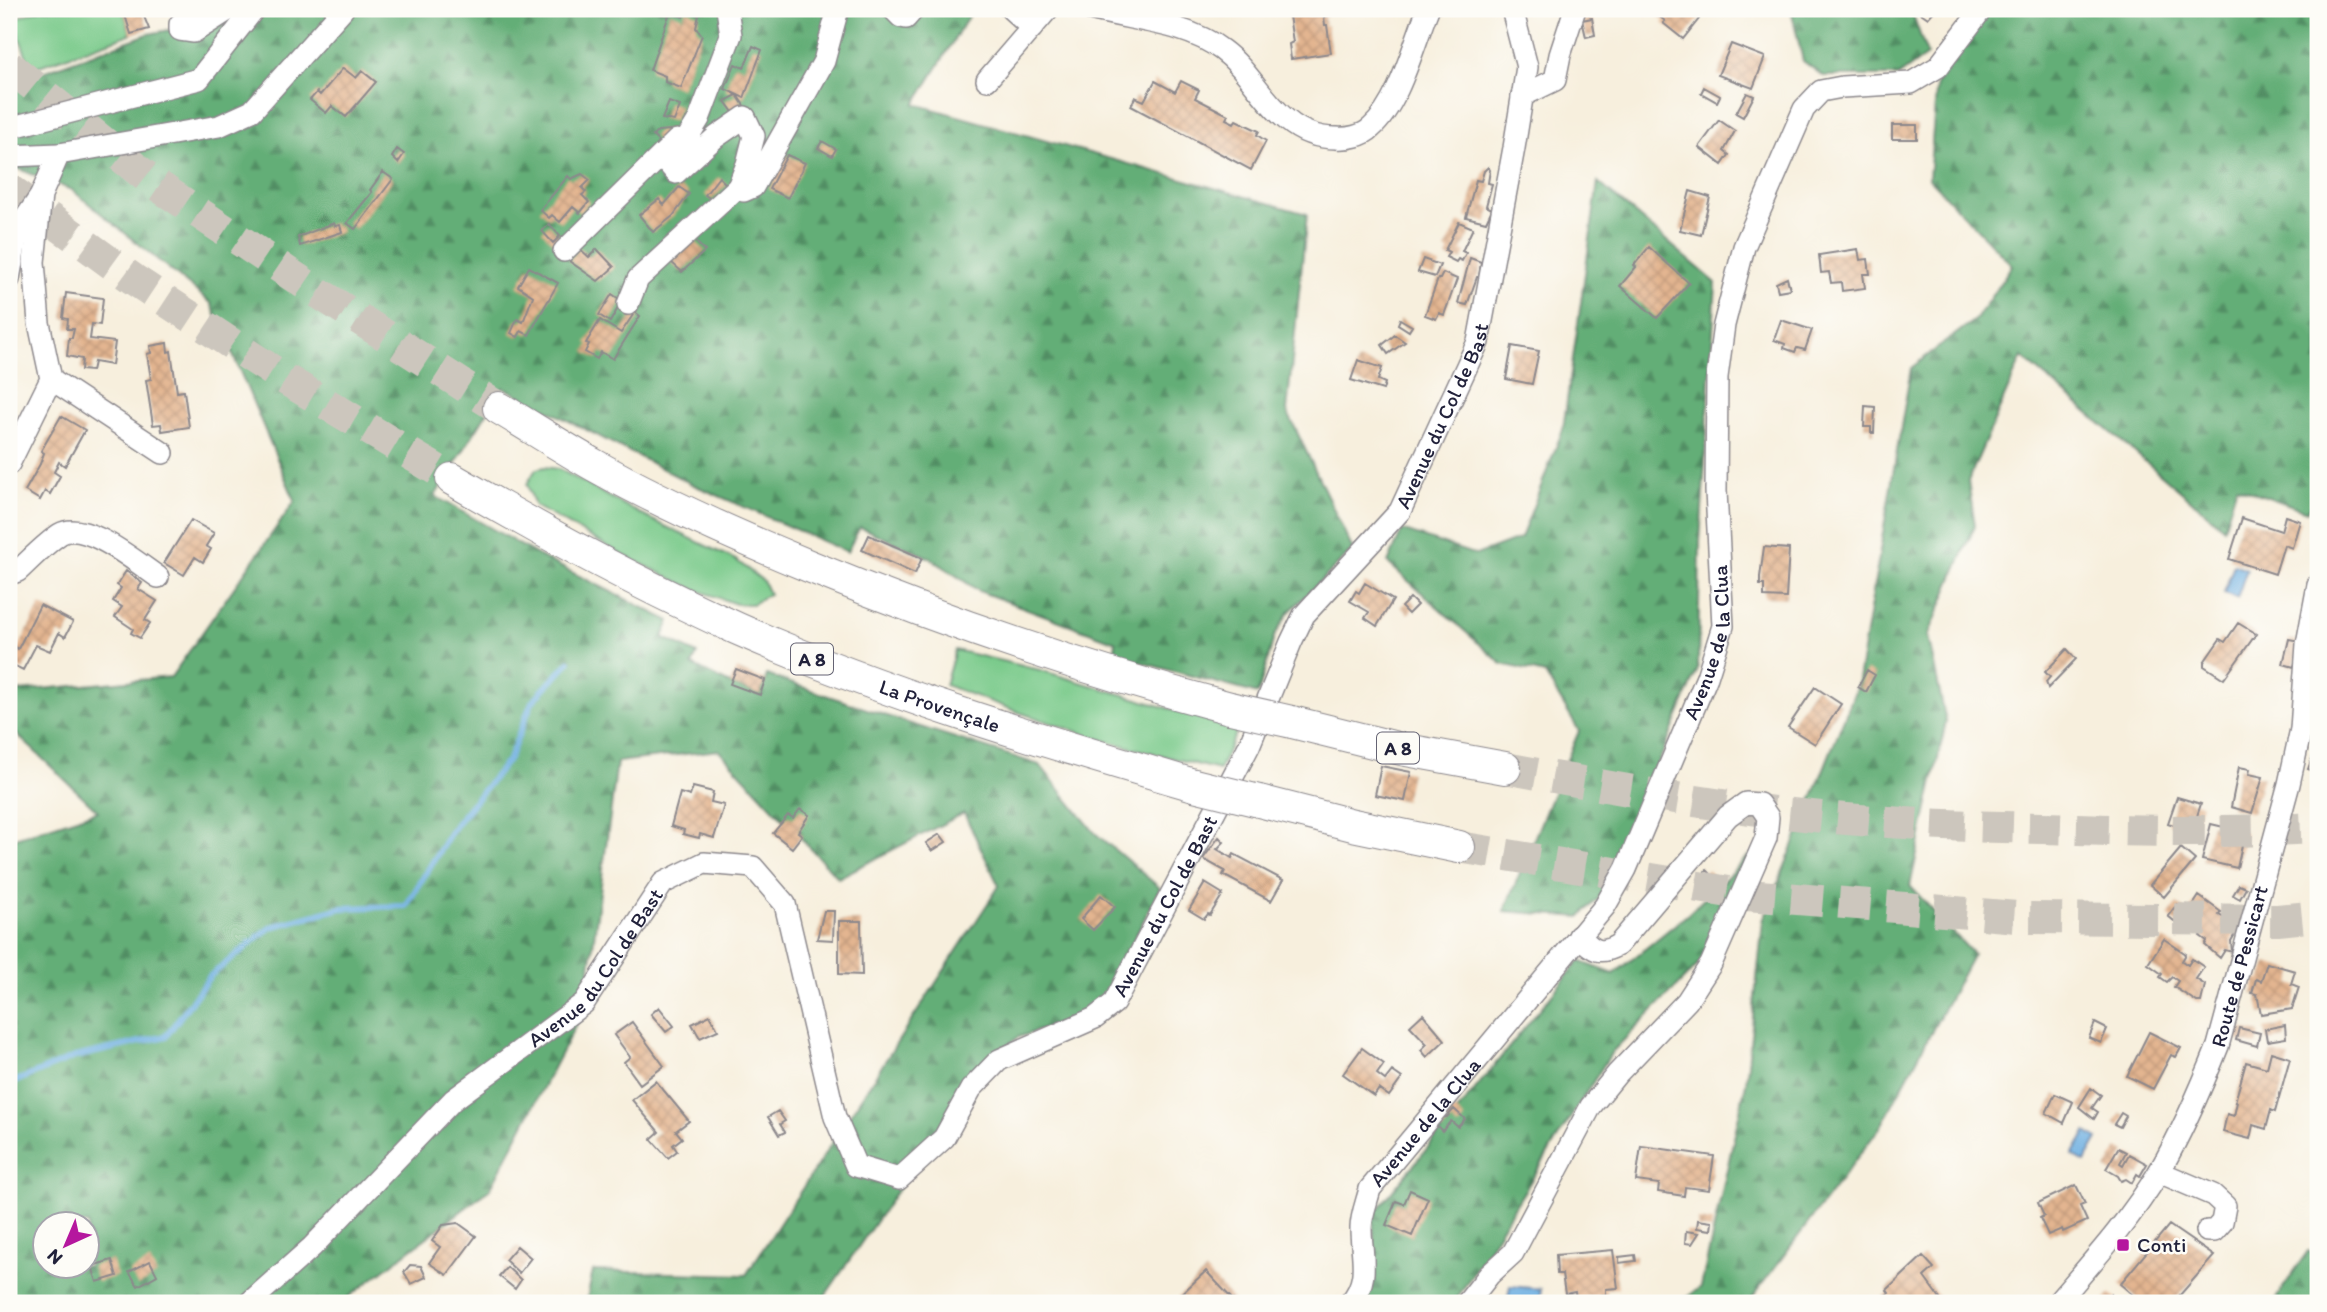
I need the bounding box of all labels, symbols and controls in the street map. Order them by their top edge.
street label: Avenue du Col de Bast [1390,321,1493,512]
street label: Avenue de la Clua [1677,564,1735,723]
road number: A 8 [791,644,833,674]
street label: La Provençale [876,673,1003,738]
road number: A 8 [1377,733,1419,764]
street label: Avenue du Col de Bast [1107,811,1222,1001]
street label: Avenue du Col de Bast [523,883,668,1052]
street label: Route de Pessicart [2205,883,2273,1050]
street label: Avenue de la Clua [1364,1053,1486,1192]
north arrow [32,1210,102,1280]
place label: Conti [2137,1232,2186,1257]
marker: Conti [2115,1237,2131,1253]
text: N [42,1244,67,1270]

